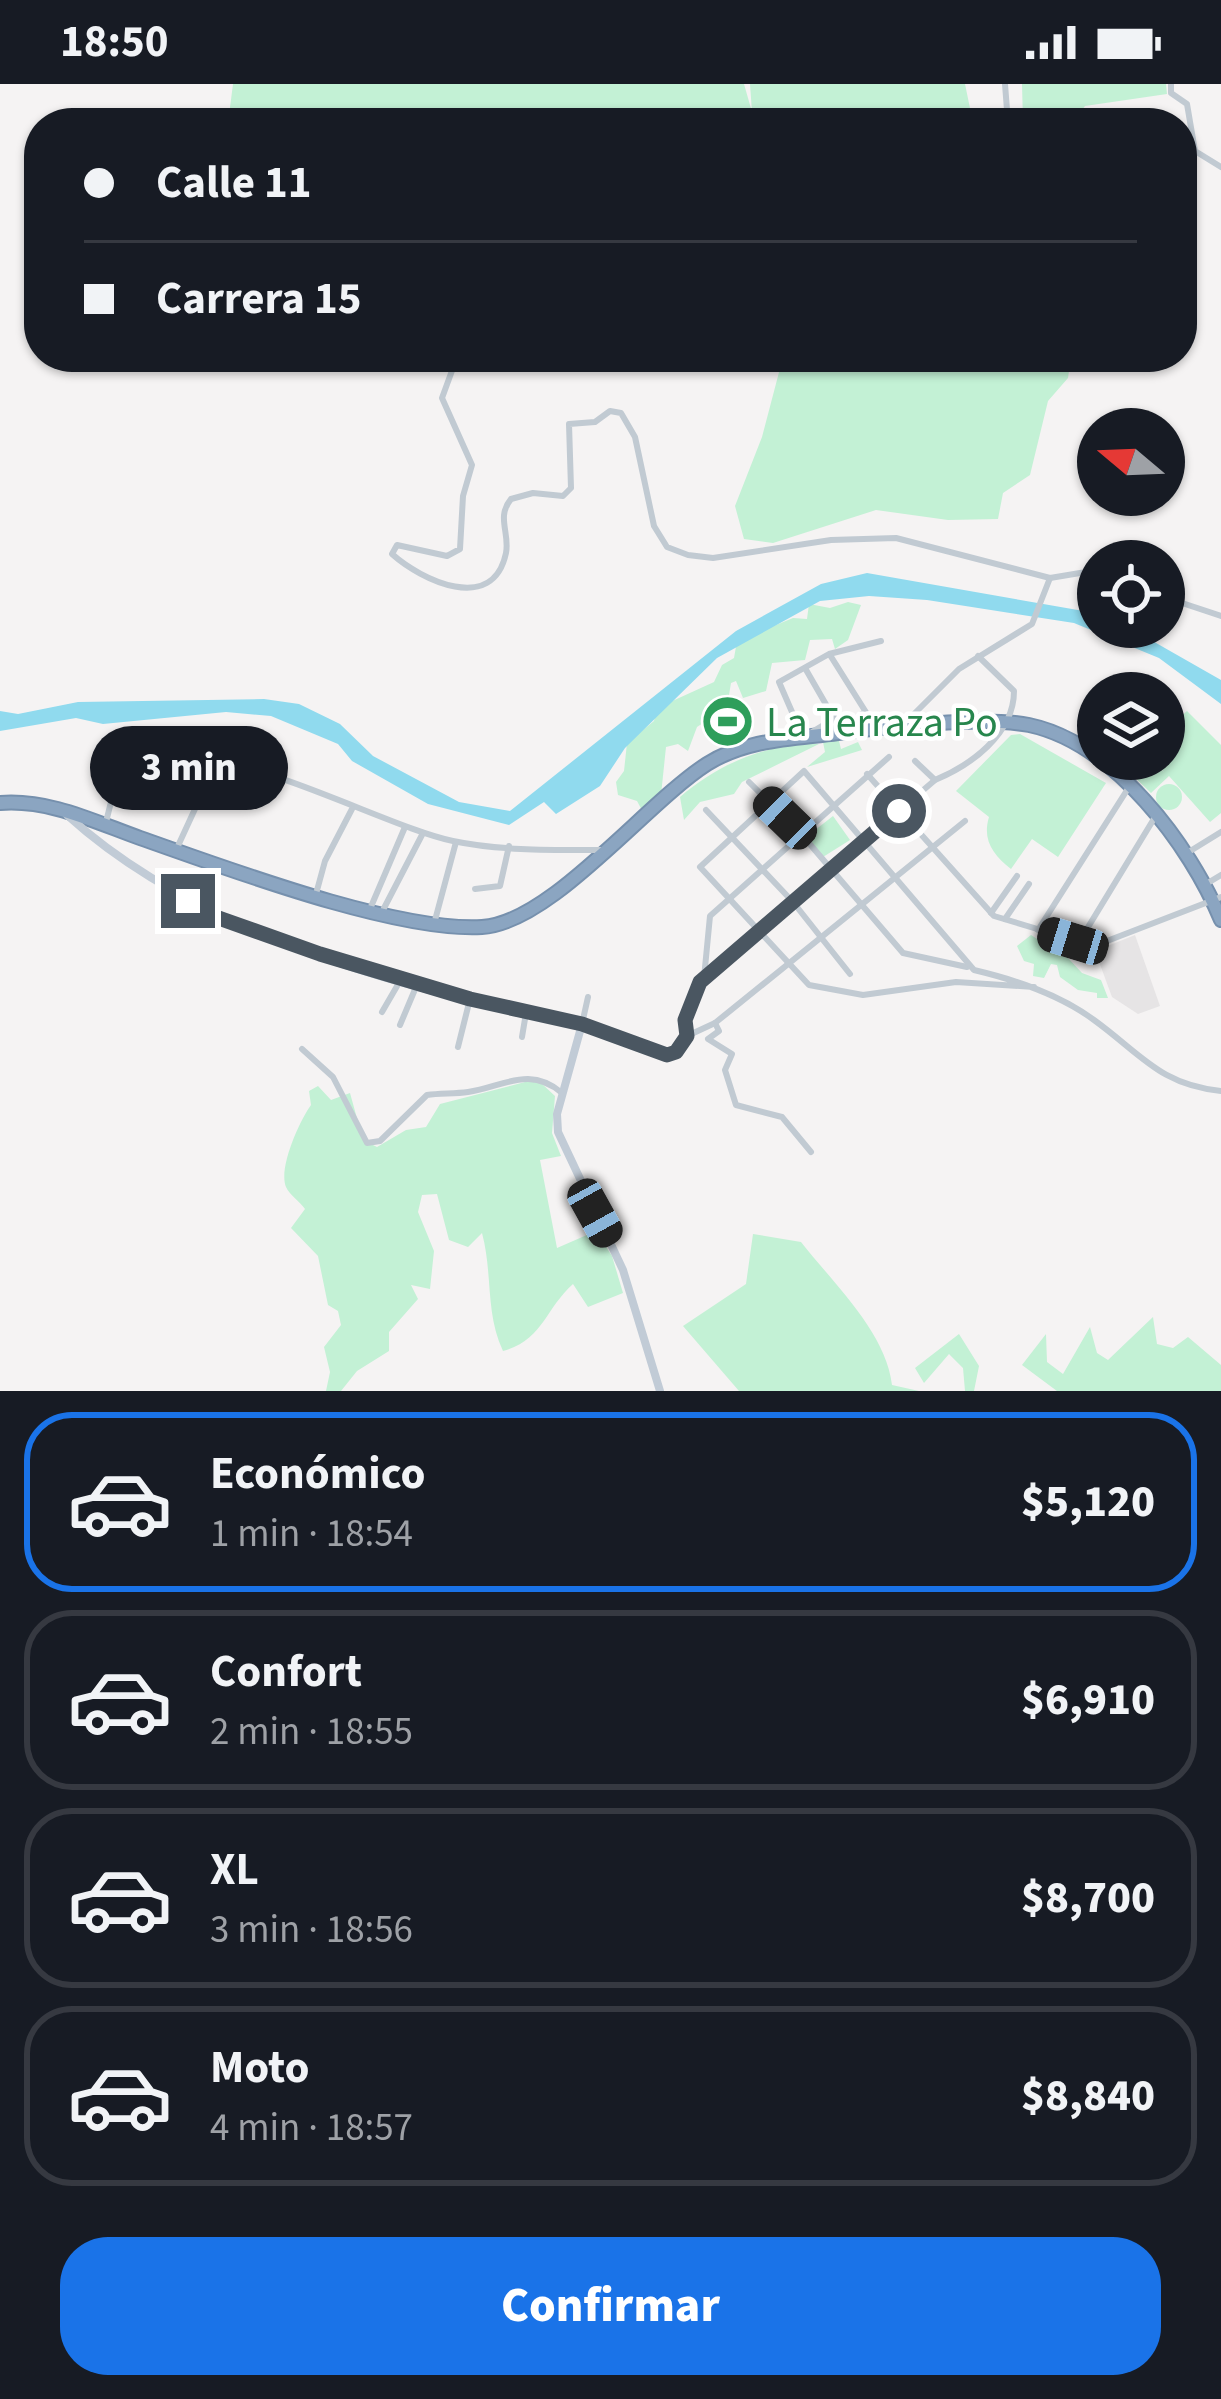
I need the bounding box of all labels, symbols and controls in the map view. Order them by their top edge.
text: 18:50 [60,10,169,74]
text: Calle 11 [156,151,311,215]
text: Carrera 15 [156,267,361,331]
north arrow [1077,408,1185,516]
map controls [1077,408,1185,780]
button: locate [1077,540,1185,648]
button: layers [1077,672,1185,780]
sports icon: La Terraza Po [699,693,755,749]
place label: La Terraza Po [766,693,998,753]
callout: 3 min [89,727,287,811]
text: 3 min [141,740,237,796]
car [747,780,823,856]
route start [872,784,926,838]
route end [161,874,215,928]
car [1033,913,1113,969]
car [562,1173,628,1253]
text: Económico [210,1442,426,1506]
icon: car [66,1448,174,1556]
text: $5,120 [1021,1470,1155,1534]
text: 1 min · 18:54 [210,1506,413,1562]
text: Confort [210,1640,362,1704]
icon: car [66,1646,174,1754]
text: $6,910 [1021,1668,1155,1732]
text: 2 min · 18:55 [210,1704,413,1760]
text: XL [210,1838,259,1902]
icon: car [66,1844,174,1952]
text: $8,700 [1021,1866,1155,1930]
text: 3 min · 18:56 [210,1902,413,1958]
text: Moto [210,2036,309,2100]
icon: car [66,2042,174,2150]
text: $8,840 [1021,2064,1155,2128]
text: 4 min · 18:57 [210,2100,413,2156]
button: Confirmar [60,2237,1161,2375]

